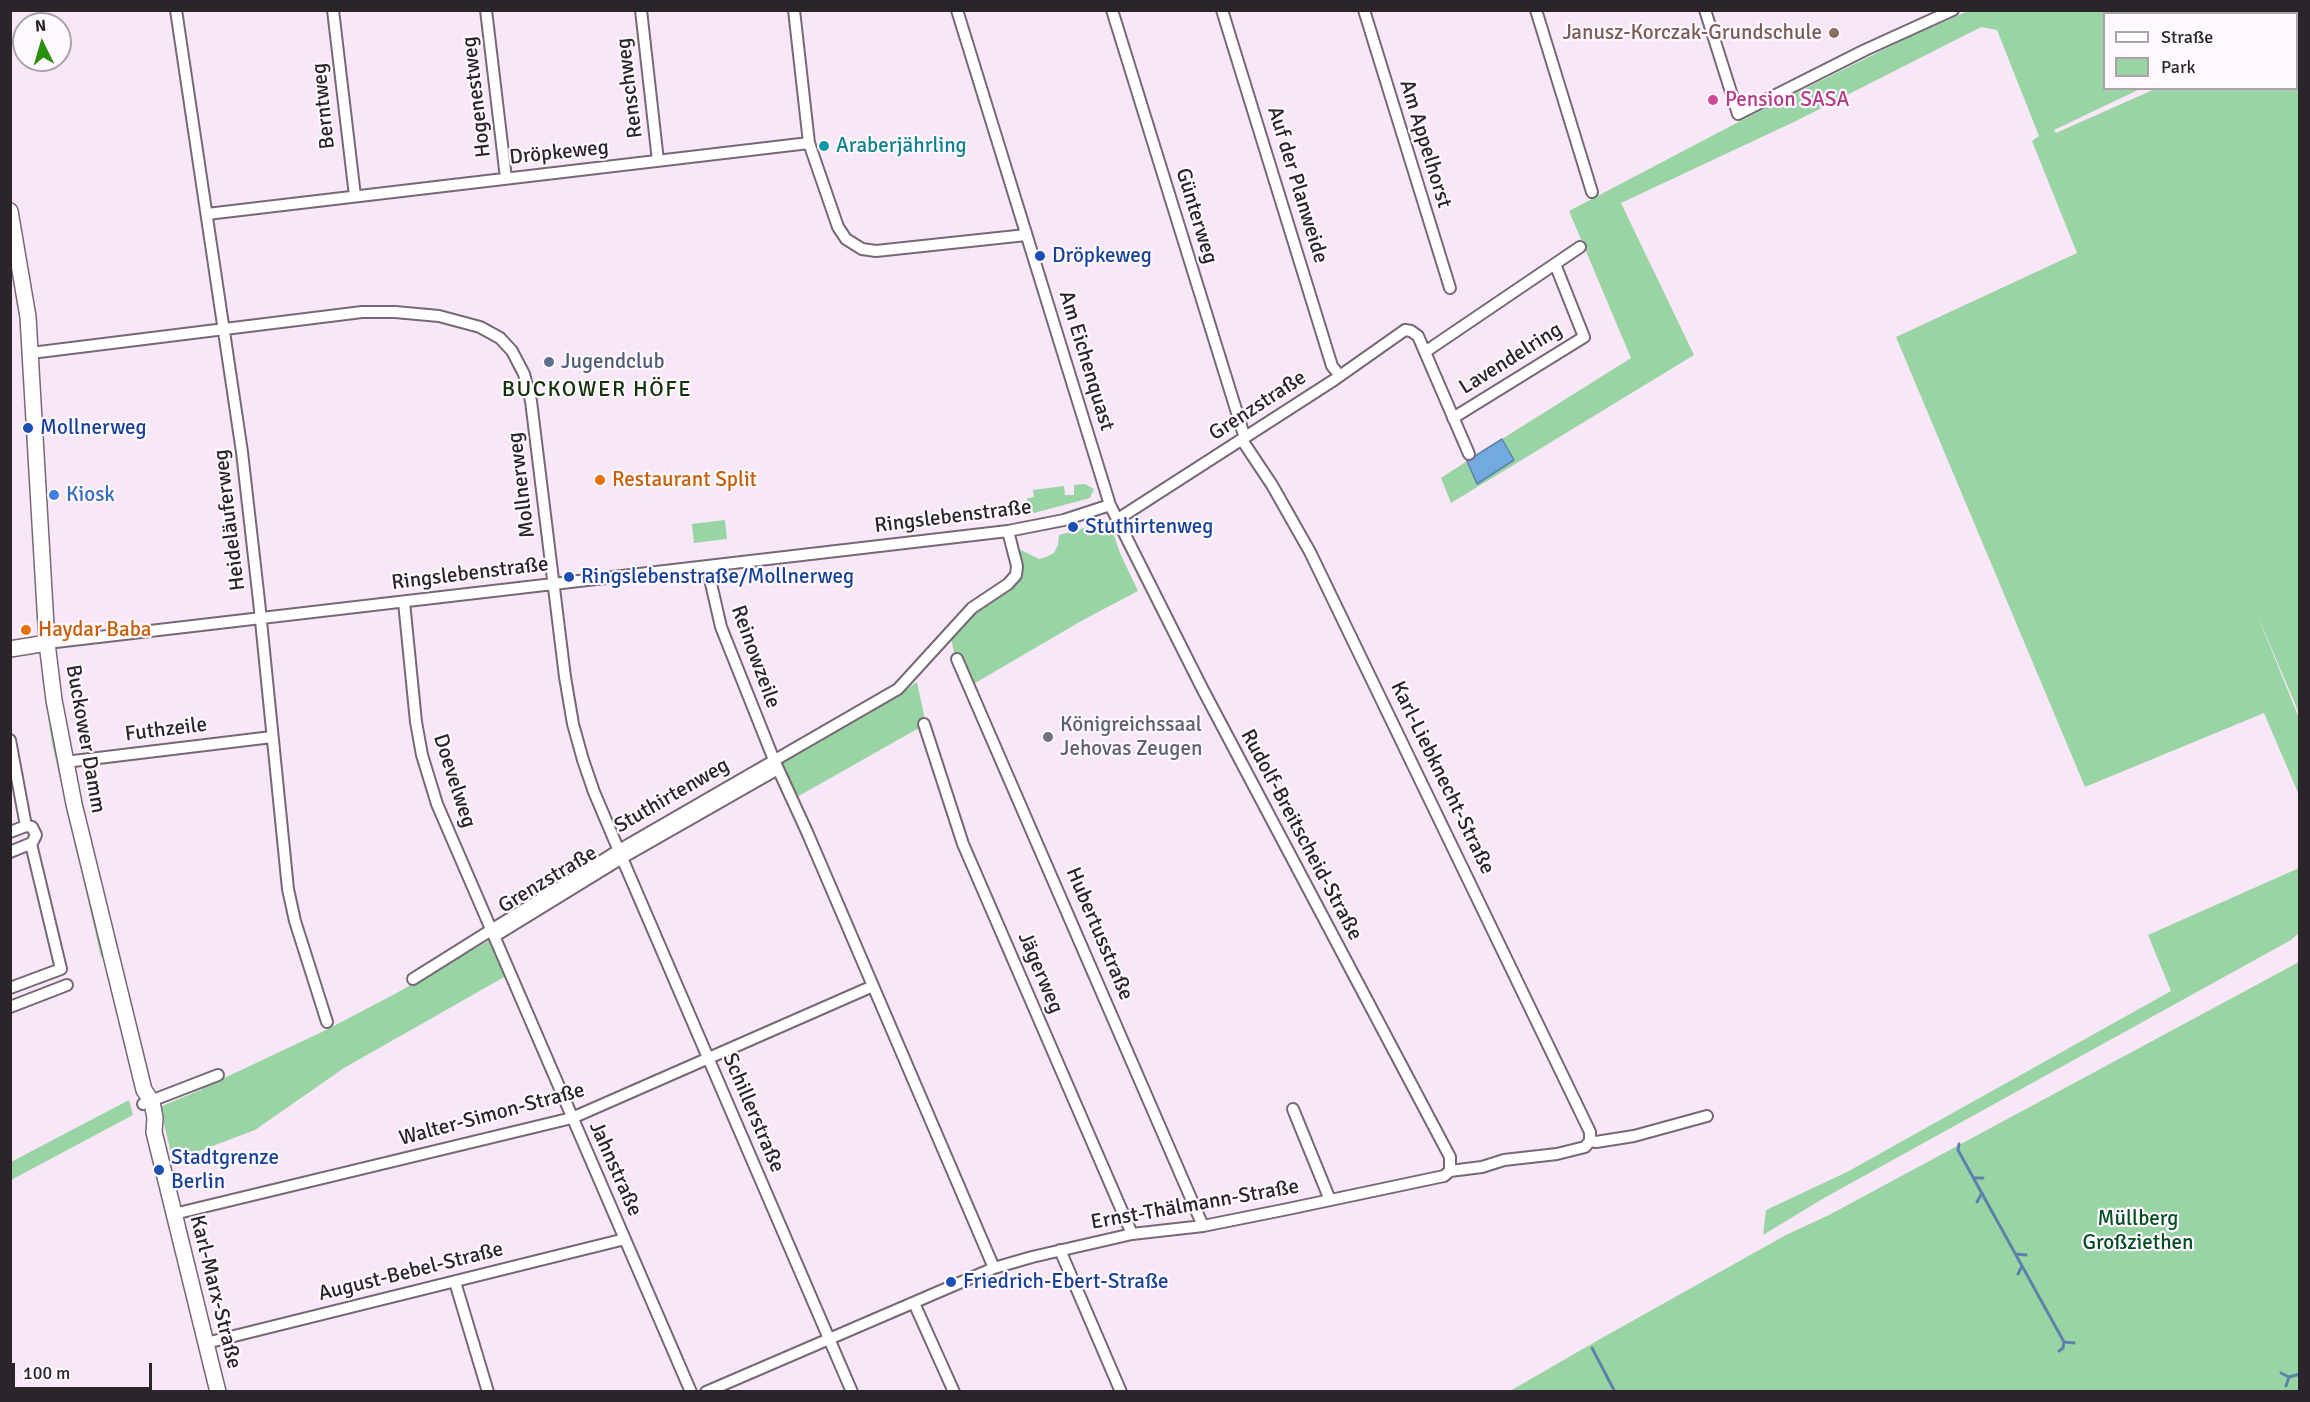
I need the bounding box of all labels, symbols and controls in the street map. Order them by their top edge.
north arrow [12,12,72,72]
legend [2103,12,2298,90]
text: N [34,16,47,37]
place label: Janusz-Korczak-Grundschule [1562,20,1822,46]
marker: Janusz-Korczak-Grundschule [1827,26,1841,40]
text: Straße [2161,26,2213,48]
street label: Hogenestweg [457,35,497,159]
street label: Renschweg [611,36,649,140]
text: Park [2161,56,2196,78]
street label: Berntweg [307,62,341,150]
street label: Am Appelhorst [1394,77,1456,211]
place label: Pension SASA [1725,87,1849,113]
marker: Pension SASA [1706,93,1720,107]
street label: Auf der Planweide [1261,104,1333,266]
place label: Araberjährling [836,133,967,159]
street label: Dröpkeweg [508,135,610,171]
marker: Araberjährling [817,139,831,153]
street label: Günterweg [1170,165,1222,267]
place label: Dröpkeweg [1052,243,1152,269]
marker: Dröpkeweg [1033,249,1047,263]
street label: Am Eichenquast [1053,288,1119,434]
street label: Lavendelring [1455,317,1567,401]
place label: Jugendclub [561,349,664,375]
marker: Jugendclub [542,355,556,369]
street label: Grenzstraße [1205,365,1311,447]
district label: BUCKOWER HÖFE [502,377,692,403]
place label: Mollnerweg [40,415,147,441]
marker: Mollnerweg [21,421,35,435]
street label: Mollnerweg [503,431,541,539]
street label: Heideläuferweg [209,448,251,592]
place label: Restaurant Split [612,467,757,493]
marker: Restaurant Split [593,473,607,487]
place label: Kiosk [66,482,115,508]
marker: Kiosk [47,488,61,502]
street label: Ringslebenstraße [873,495,1033,539]
place label: Stuthirtenweg [1085,514,1213,540]
marker: Stuthirtenweg [1066,520,1080,534]
street label: Ringslebenstraße [390,552,550,596]
place label: Ringslebenstraße/Mollnerweg [581,564,854,590]
marker: Ringslebenstraße/Mollnerweg [562,570,576,584]
street label: Reinowzeile [725,602,785,712]
place label: Haydar Baba [38,617,151,643]
marker: Haydar Baba [19,623,33,637]
street label: Buckower Damm [60,663,110,815]
street label: Karl-Liebknecht-Straße [1384,677,1500,879]
street label: Futhzeile [124,712,208,748]
place label: Königreichssaal Jehovas Zeugen [1060,712,1202,762]
street label: Rudolf-Breitscheid-Straße [1235,725,1367,945]
marker: Königreichssaal Jehovas Zeugen [1041,730,1055,744]
street label: Doevelweg [427,731,481,831]
street label: Stuthirtenweg [610,753,734,839]
street label: Grenzstraße [494,841,602,919]
street label: Hubertusstraße [1060,864,1138,1004]
street label: Jägerweg [1012,929,1068,1017]
street label: Schillerstraße [717,1050,789,1176]
street label: Walter-Simon-Straße [396,1078,588,1152]
street label: Jahnstraße [583,1118,647,1220]
place label: Stadtgrenze Berlin [171,1145,279,1195]
marker: Stadtgrenze Berlin [152,1163,166,1177]
street label: Ernst-Thälmann-Straße [1089,1174,1301,1236]
park label: Müllberg Großziethen [2082,1206,2194,1256]
street label: Karl-Marx-Straße [184,1213,246,1371]
street label: August-Bebel-Straße [316,1237,506,1307]
place label: Friedrich-Ebert-Straße [963,1269,1169,1295]
marker: Friedrich-Ebert-Straße [944,1275,958,1289]
scale bar [15,1351,154,1389]
text: 100 m [23,1362,70,1384]

